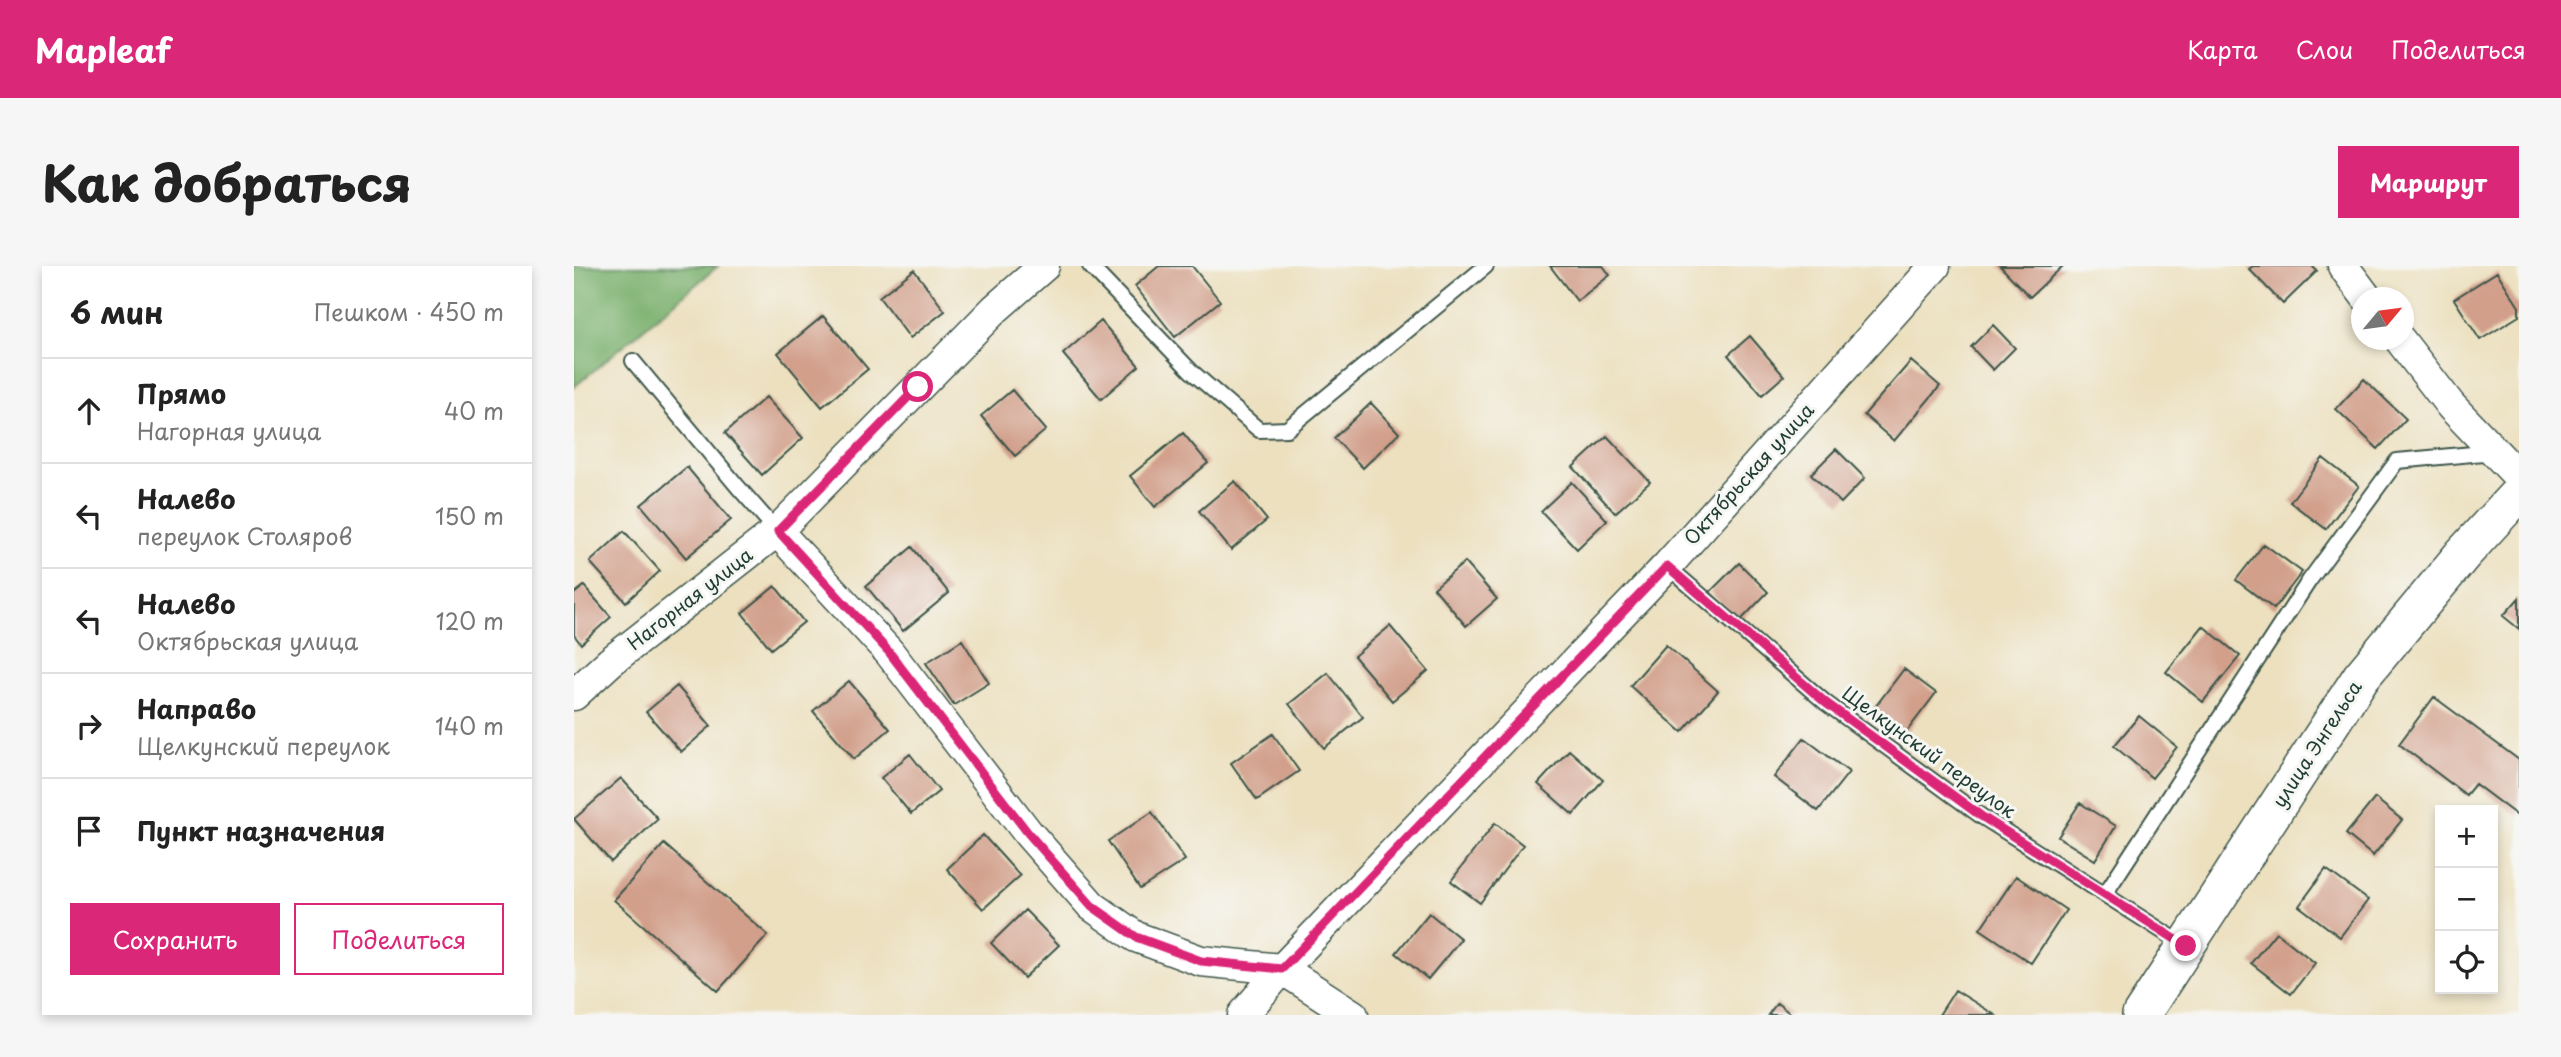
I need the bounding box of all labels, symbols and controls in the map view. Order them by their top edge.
text: Mapleaf [35,24,171,74]
text: Карта [2187,31,2258,67]
text: Слои [2296,31,2353,67]
text: Поделиться [2391,31,2526,67]
text: Как добраться [42,145,412,219]
button: Маршрут [2338,146,2519,218]
north arrow [2351,287,2414,350]
text: 6 мин [70,289,164,334]
text: Пешком · 450 m [314,294,504,329]
route start [902,371,933,402]
text: Прямо [137,374,226,413]
icon: ahead [70,392,108,430]
text: 40 m [444,393,504,428]
street label: Октябрьская улица [1677,396,1820,551]
text: Нагорная улица [137,413,321,448]
text: Налево [137,479,235,518]
icon: left [70,497,108,535]
text: 150 m [435,498,504,533]
text: переулок Столяров [137,518,352,553]
street label: Нагорная улица [621,540,758,656]
text: Налево [137,584,235,623]
icon: left [70,602,108,640]
text: 120 m [436,603,504,638]
text: Октябрьская улица [137,623,358,658]
street label: улица Энгельса [2265,674,2368,812]
street label: Щелкунский переулок [1837,678,2023,824]
text: Направо [137,689,256,728]
icon: right [70,707,108,745]
text: 140 m [435,708,504,743]
text: Щелкунский переулок [137,728,390,763]
map controls [2435,805,2498,994]
button: + [2435,805,2498,868]
text: Пункт назначения [137,811,385,850]
icon: arrive [70,812,108,850]
button: − [2435,868,2498,931]
button: Сохранить [70,903,280,975]
button: Поделиться [294,903,504,975]
route end [2170,930,2201,961]
button: locate [2435,931,2498,994]

